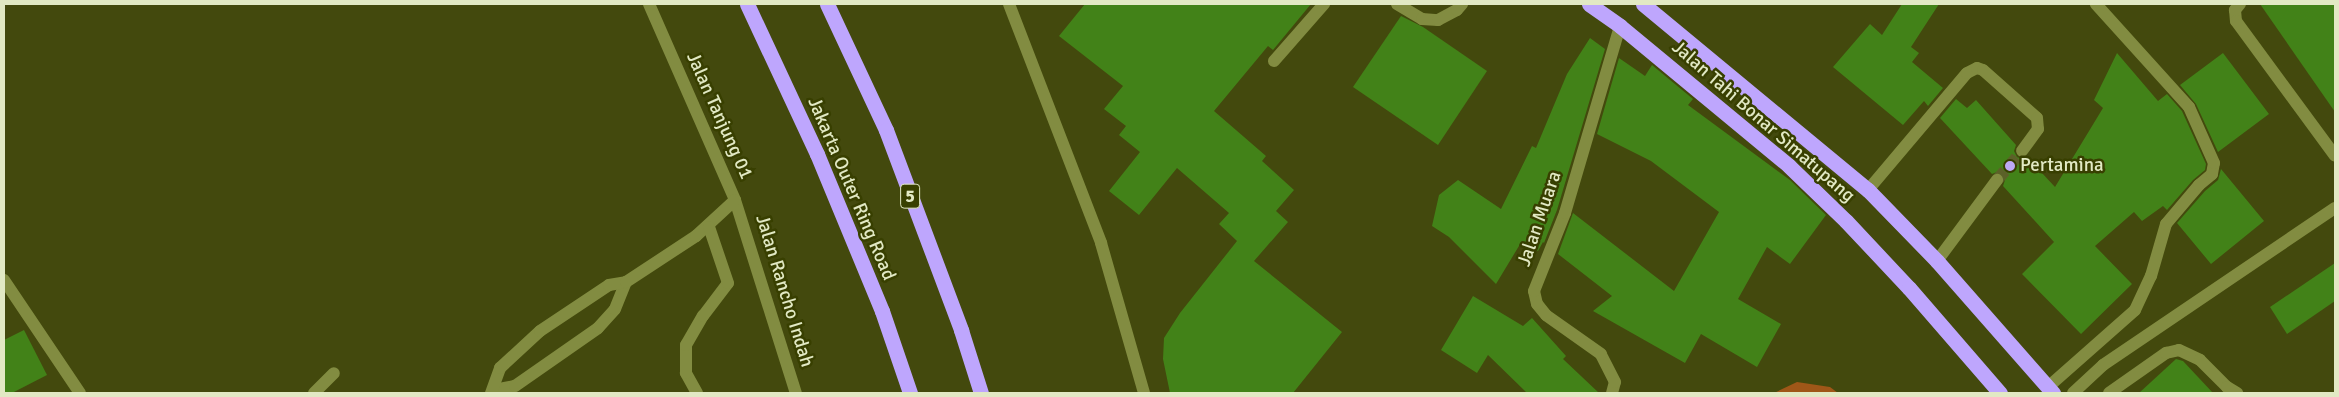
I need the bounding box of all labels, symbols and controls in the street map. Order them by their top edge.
street label: Jalan Tahi Bonar Simatupang [1667,36,1859,208]
street label: Jalan Tanjung 01 [681,49,757,183]
street label: Jakarta Outer Ring Road [802,94,900,284]
place label: Pertamina [2020,155,2104,177]
marker: Pertamina [2004,160,2016,172]
street label: Jalan Muara [1513,168,1567,270]
road number: 5 [900,180,920,212]
street label: Jalan Rancho Indah [750,212,818,370]

